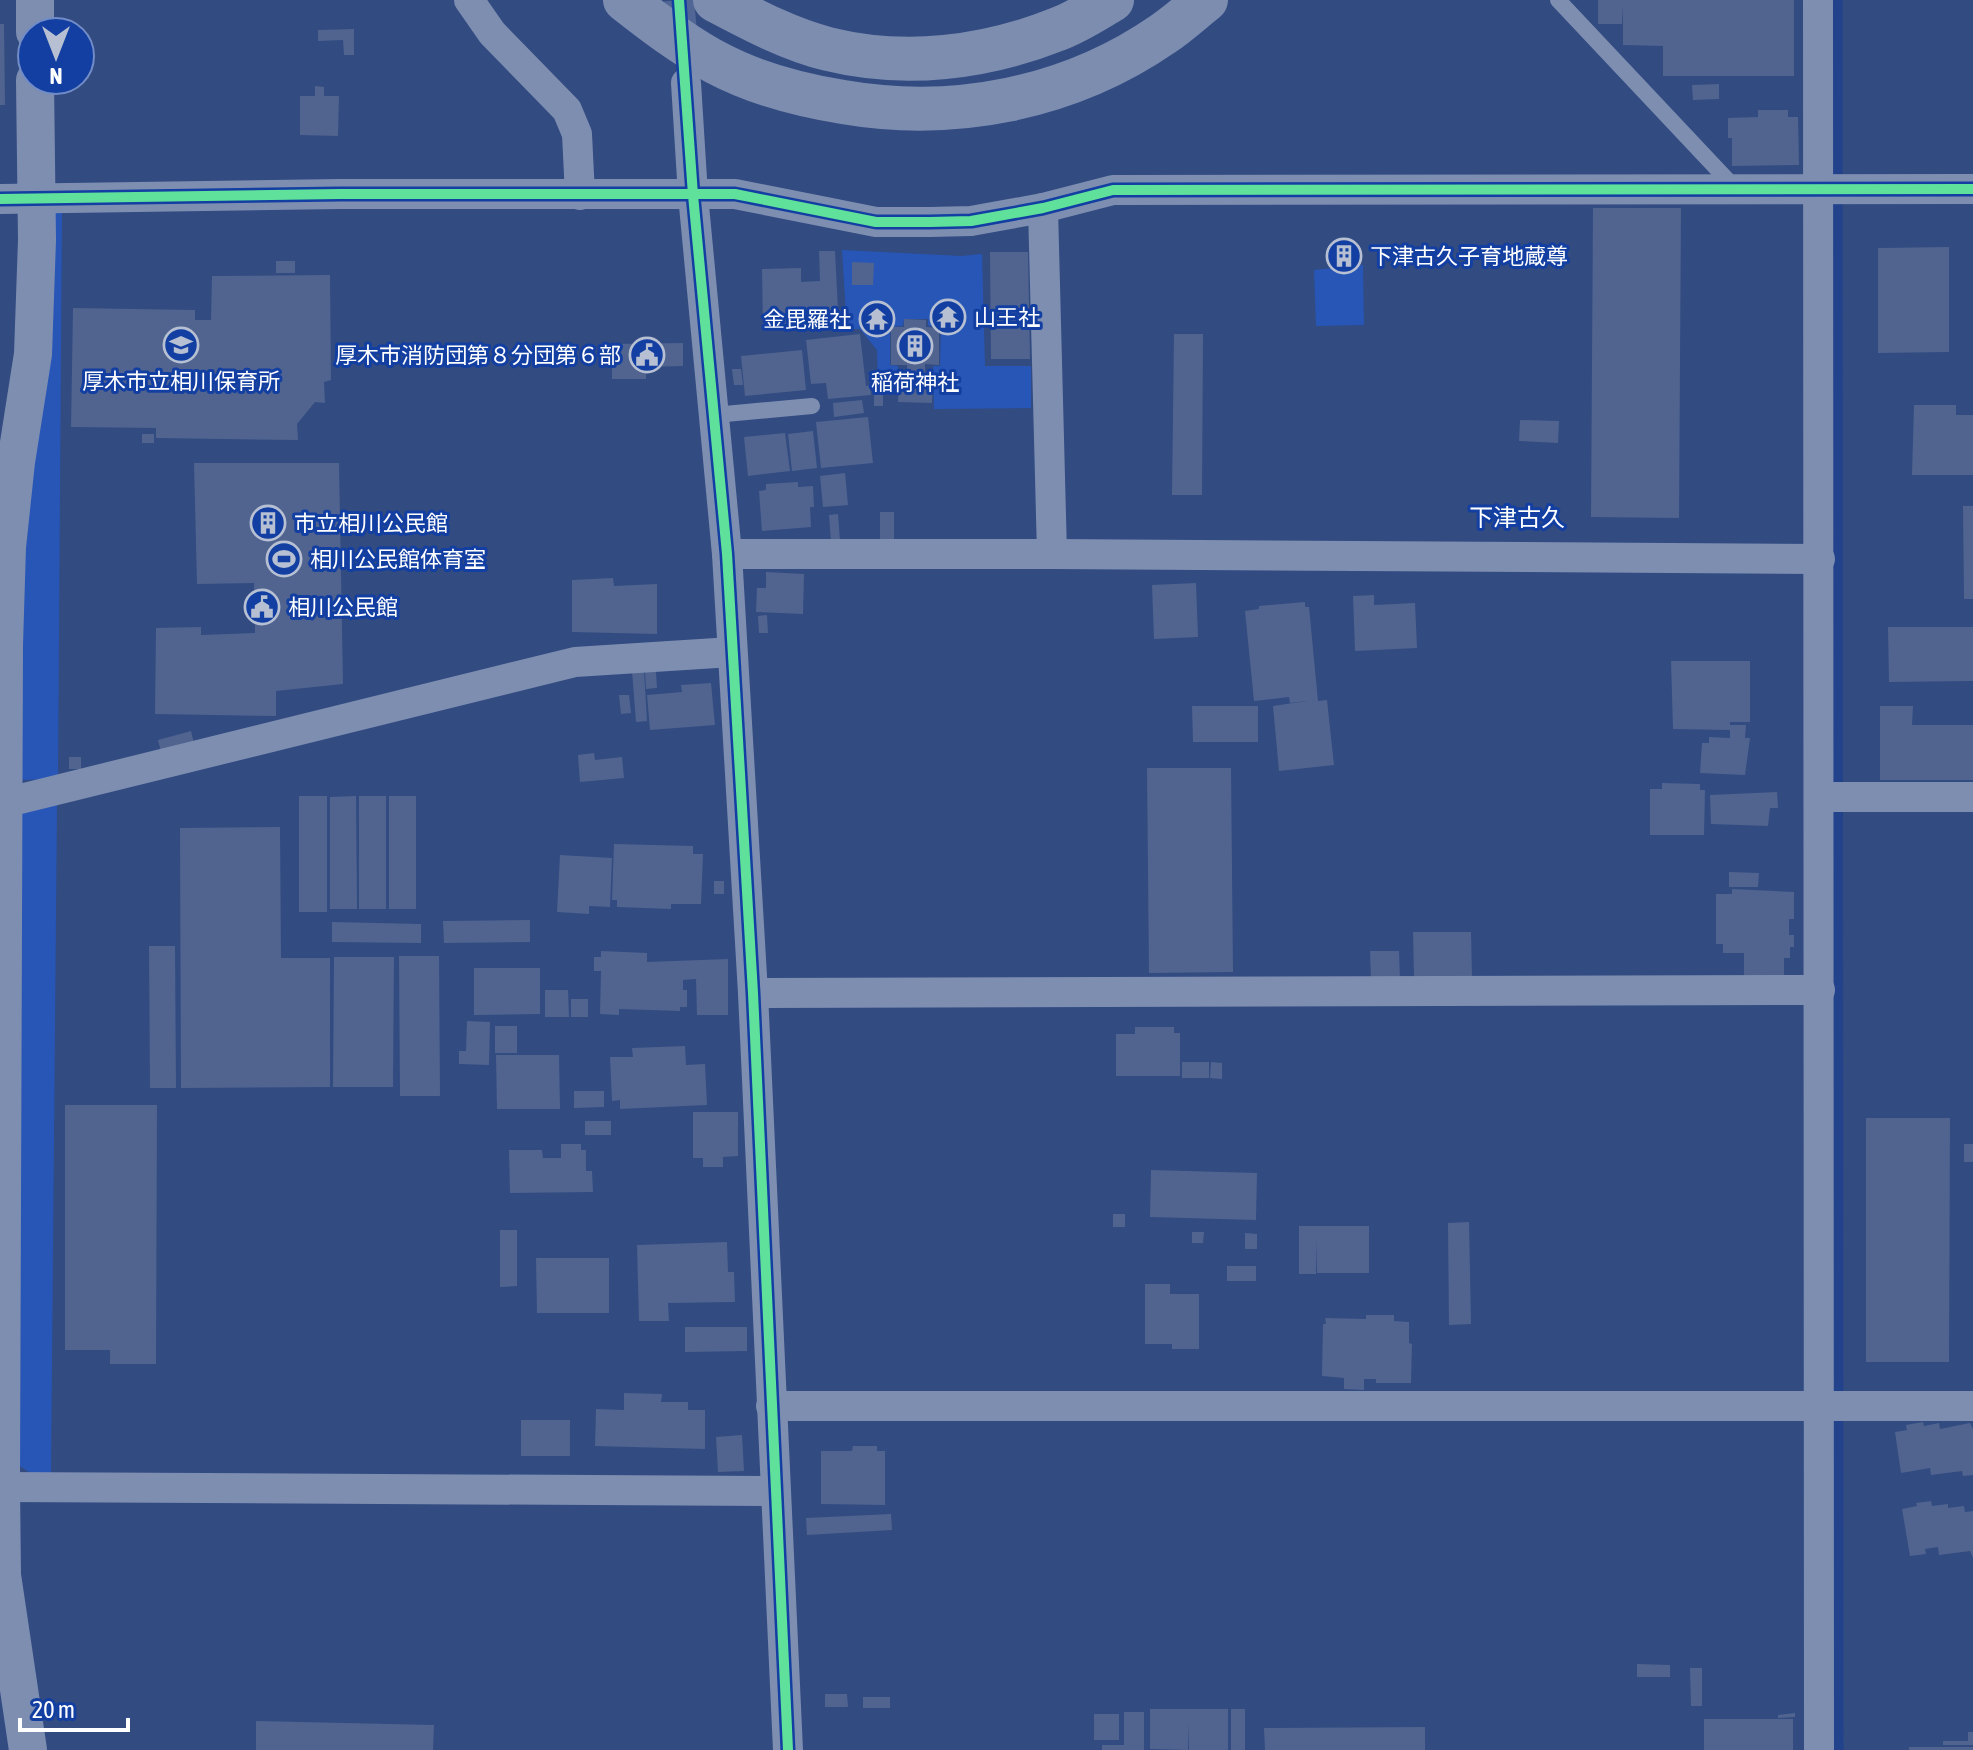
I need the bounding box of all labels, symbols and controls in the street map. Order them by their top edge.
north arrow [16,16,96,96]
text: N [50,63,62,89]
building icon: 下津古久子育地蔵尊 [1325,237,1363,275]
place label: 下津古久子育地蔵尊 [1370,243,1568,269]
temple icon: 山王社 [929,298,967,336]
temple icon: 金毘羅社 [858,300,896,338]
place label: 山王社 [974,304,1040,330]
place label: 金毘羅社 [763,306,851,332]
school or university icon: 厚木市立相川保育所 [162,326,200,364]
building icon: 稲荷神社 [896,327,934,365]
public building icon: 厚木市消防団第８分団第６部 [628,336,666,374]
place label: 厚木市消防団第８分団第６部 [335,342,621,368]
place label: 厚木市立相川保育所 [82,368,280,394]
place label: 稲荷神社 [871,369,959,395]
building icon: 市立相川公民館 [249,504,287,542]
district label: 下津古久 [1469,504,1565,531]
place label: 市立相川公民館 [294,510,448,536]
sports icon: 相川公民館体育室 [265,540,303,578]
place label: 相川公民館体育室 [310,546,486,572]
public building icon: 相川公民館 [243,588,281,626]
place label: 相川公民館 [288,594,398,620]
scale bar [20,1682,128,1732]
text: 20 m [32,1696,75,1723]

